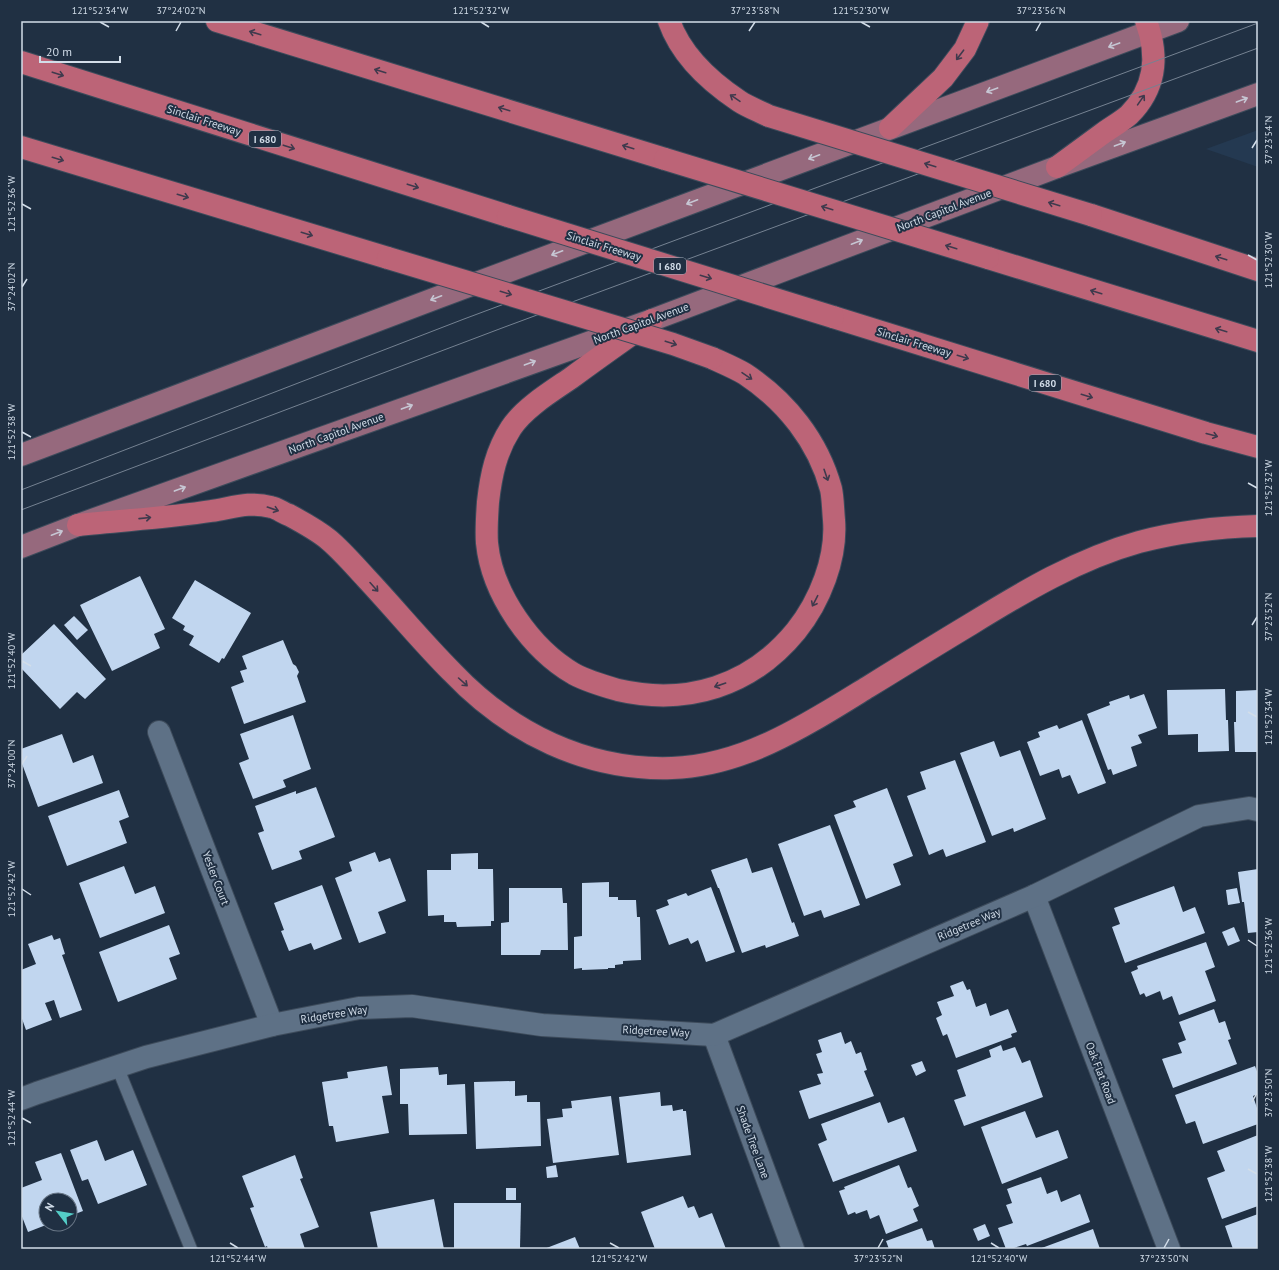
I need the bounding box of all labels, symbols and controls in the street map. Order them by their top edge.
text: 121°52'34"W [72,4,129,17]
text: 37°24'02"N [156,4,206,17]
text: 121°52'32"W [453,4,510,17]
text: 37°23'58"N [730,4,780,17]
text: 121°52'30"W [833,4,890,17]
text: 37°23'56"N [1016,4,1066,17]
one-way arrow [249,29,262,36]
scale bar [40,38,120,64]
one-way arrow [1108,42,1120,50]
text: 20 m [46,44,72,59]
one-way arrow [956,50,964,61]
one-way arrow [373,67,386,74]
one-way arrow [52,71,65,78]
one-way arrow [986,87,998,95]
one-way arrow [729,94,740,102]
one-way arrow [1137,94,1145,105]
one-way arrow [1235,95,1247,103]
street label: Sinclair Freeway [165,101,244,139]
one-way arrow [498,105,511,112]
text: 37°23'54"N [1262,115,1275,165]
road number: I 680 [249,131,281,147]
one-way arrow [1113,140,1126,147]
one-way arrow [622,143,635,150]
one-way arrow [282,144,295,151]
one-way arrow [808,153,820,161]
one-way arrow [52,156,65,163]
one-way arrow [923,161,936,168]
text: 121°52'36"W [5,175,18,232]
one-way arrow [406,183,419,190]
street label: North Capitol Avenue [895,185,994,234]
one-way arrow [176,193,189,200]
one-way arrow [687,199,699,207]
one-way arrow [1047,200,1060,207]
one-way arrow [821,204,834,211]
street label: Sinclair Freeway [565,228,644,264]
one-way arrow [301,231,314,238]
text: 121°52'30"W [1262,231,1275,288]
one-way arrow [851,238,863,246]
one-way arrow [945,243,958,250]
one-way arrow [552,249,564,257]
one-way arrow [1215,254,1228,261]
road number: I 680 [654,258,686,274]
text: 37°24'02"N [5,262,18,312]
one-way arrow [699,274,711,282]
one-way arrow [1090,288,1103,295]
one-way arrow [499,290,512,297]
one-way arrow [430,295,442,303]
street label: North Capitol Avenue [592,299,691,347]
street label: Sinclair Freeway [875,324,954,360]
one-way arrow [1214,326,1227,333]
one-way arrow [664,340,677,347]
one-way arrow [957,354,969,362]
one-way arrow [523,359,535,367]
one-way arrow [741,372,752,380]
road number: I 680 [1029,375,1061,391]
one-way arrow [1081,393,1094,400]
text: 121°52'38"W [5,403,18,460]
one-way arrow [401,403,413,411]
street label: North Capitol Avenue [287,409,386,457]
one-way arrow [1205,431,1218,439]
text: 121°52'32"W [1262,459,1275,516]
one-way arrow [823,469,830,482]
one-way arrow [173,484,185,492]
one-way arrow [267,505,279,513]
one-way arrow [138,514,151,522]
one-way arrow [51,529,63,537]
one-way arrow [370,582,379,592]
text: 37°23'52"N [1262,592,1275,642]
one-way arrow [811,595,818,607]
text: 121°52'40"W [5,632,18,689]
one-way arrow [457,678,468,687]
one-way arrow [714,682,727,689]
text: 121°52'34"W [1262,688,1275,745]
text: 37°24'00"N [5,739,18,789]
street label: Yesler Court [199,849,233,907]
text: 121°52'42"W [5,860,18,917]
street label: Ridgetree Way [935,904,1004,944]
text: 121°52'36"W [1262,917,1275,974]
street label: Ridgetree Way [300,1002,369,1026]
street label: Ridgetree Way [622,1022,691,1040]
street label: Oak Flat Road [1083,1040,1119,1106]
text: 37°23'50"N [1262,1068,1275,1118]
text: 121°52'44"W [5,1089,18,1146]
street label: Shade Tree Lane [733,1104,773,1181]
text: 121°52'38"W [1262,1145,1275,1202]
north arrow [38,1192,78,1232]
text: N [42,1200,57,1214]
text: 121°52'44"W [210,1252,267,1265]
text: 121°52'42"W [591,1252,648,1265]
text: 37°23'52"N [853,1252,903,1265]
text: 121°52'40"W [971,1252,1028,1265]
text: 37°23'50"N [1139,1252,1189,1265]

